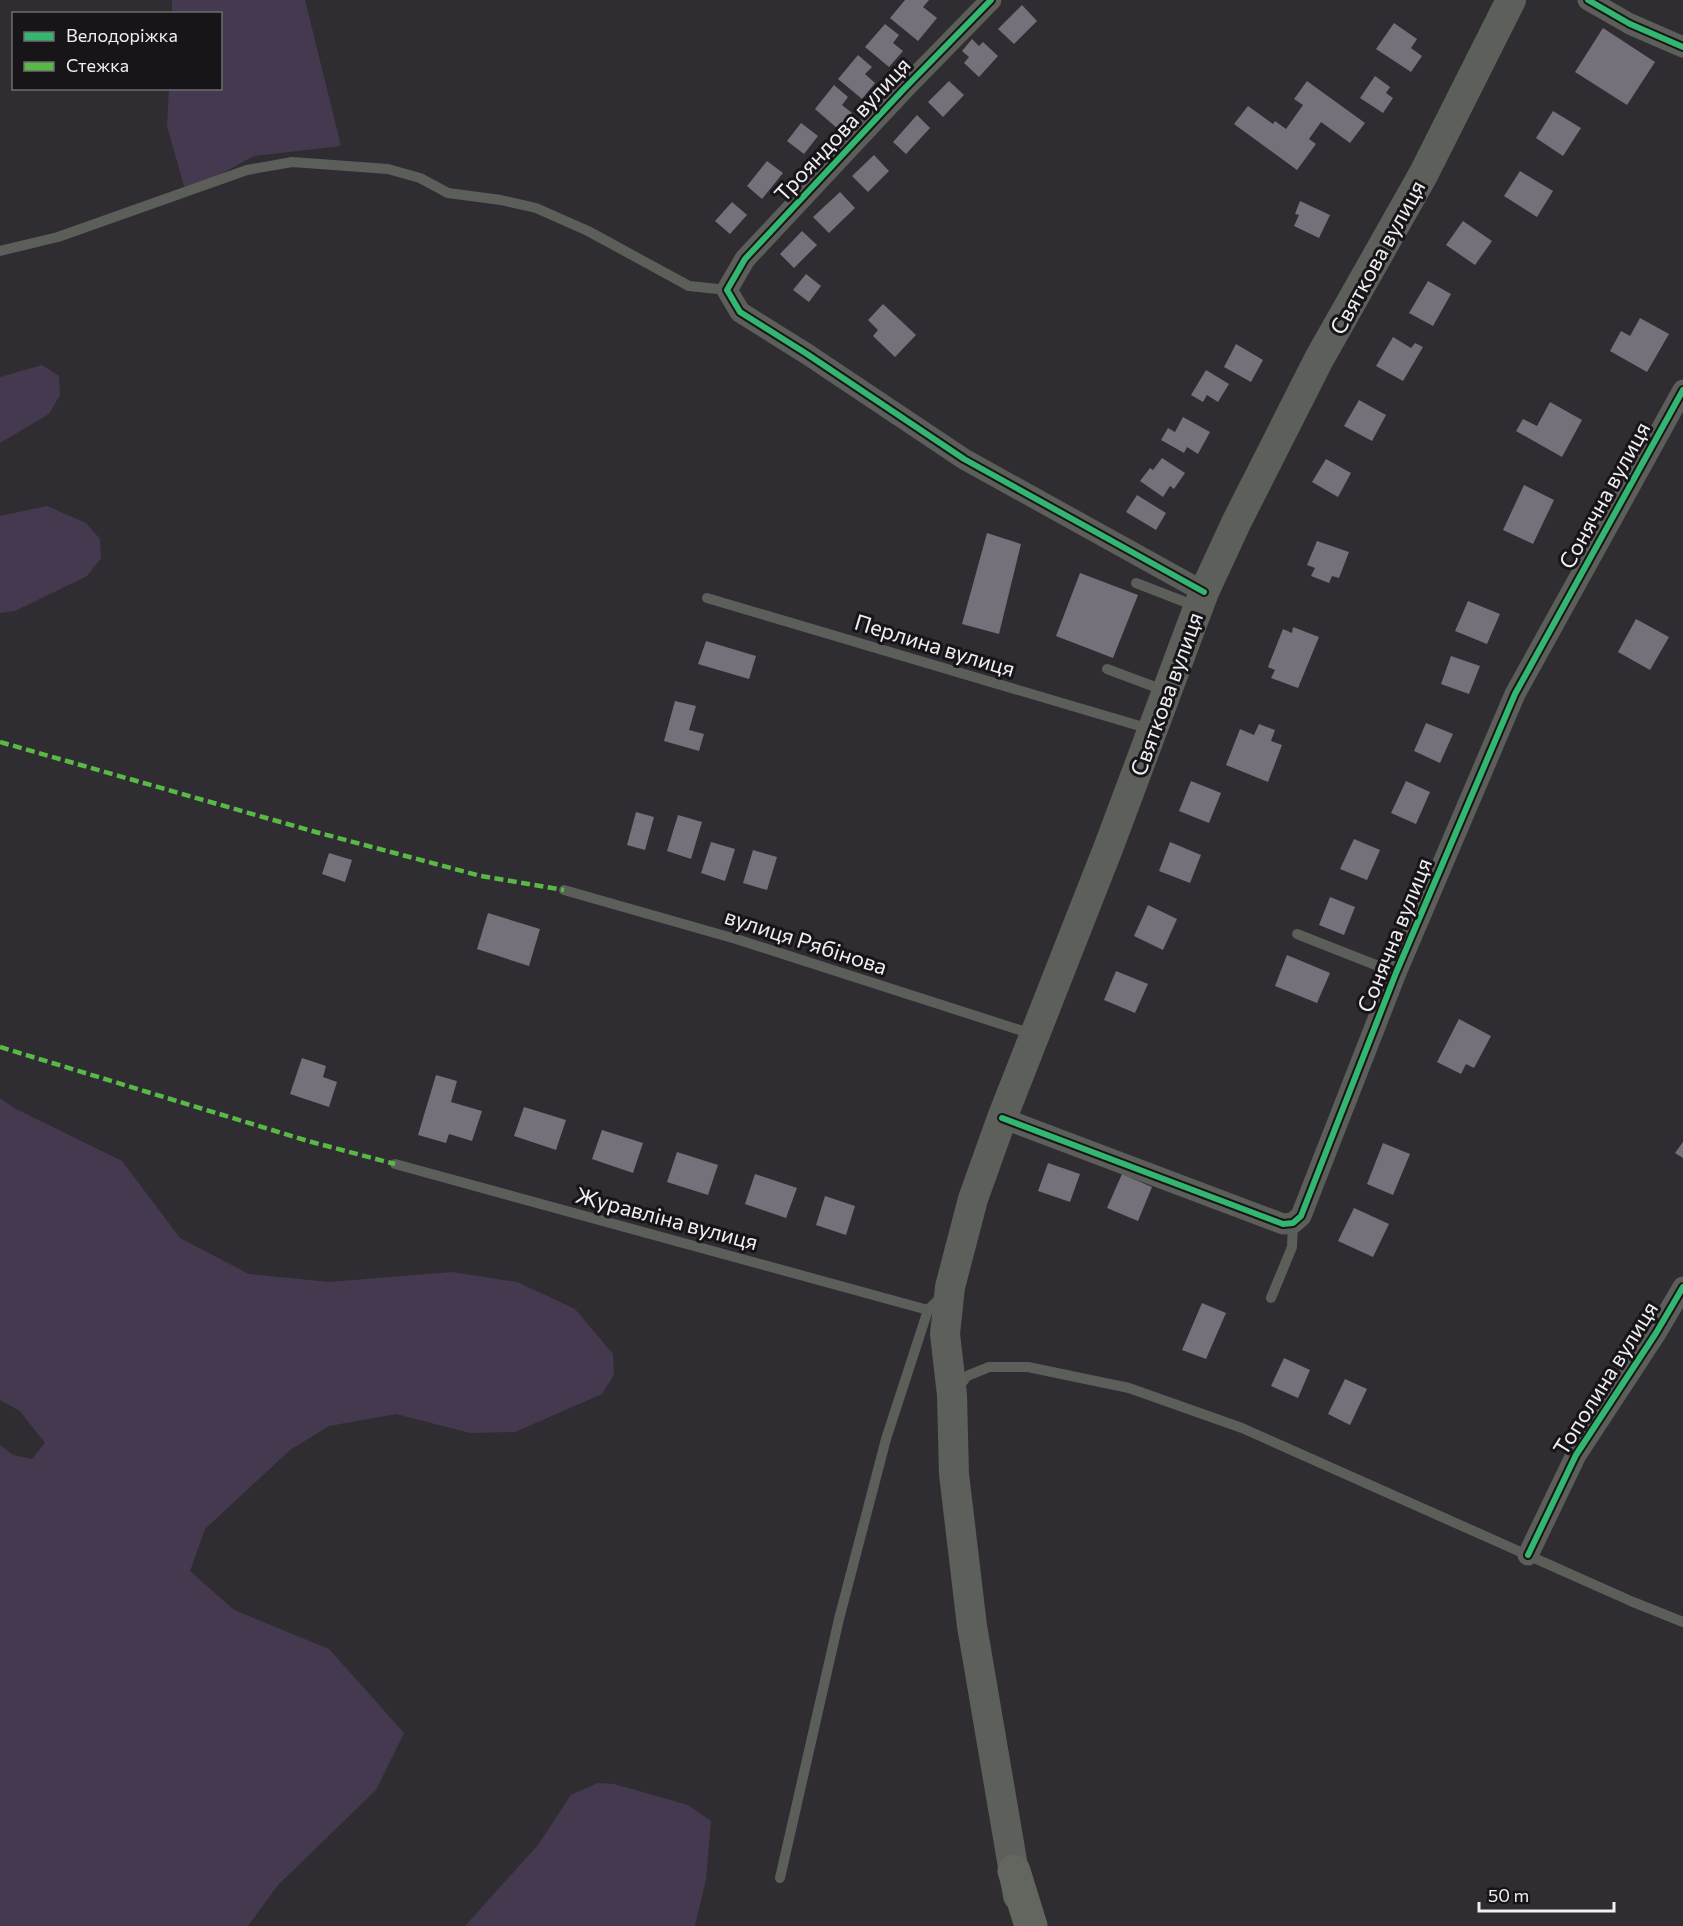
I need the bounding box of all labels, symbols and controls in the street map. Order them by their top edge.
legend [12,12,222,90]
text: Велодоріжка [66,24,178,46]
street label: Трояндова вулиця [768,51,916,207]
text: Стежка [66,54,129,76]
street label: Святкова вулиця [1323,175,1431,339]
street label: Сонячна вулиця [1552,417,1656,573]
street label: Перлина вулиця [852,608,1018,682]
street label: Святкова вулиця [1124,608,1208,780]
street label: Сонячна вулиця [1351,854,1437,1016]
street label: вулиця Рябінова [721,902,891,980]
street label: Журавліна вулиця [573,1181,761,1255]
street label: Тополина вулиця [1547,1296,1663,1460]
scale bar [1479,1875,1614,1913]
text: 50 m [1488,1884,1529,1906]

